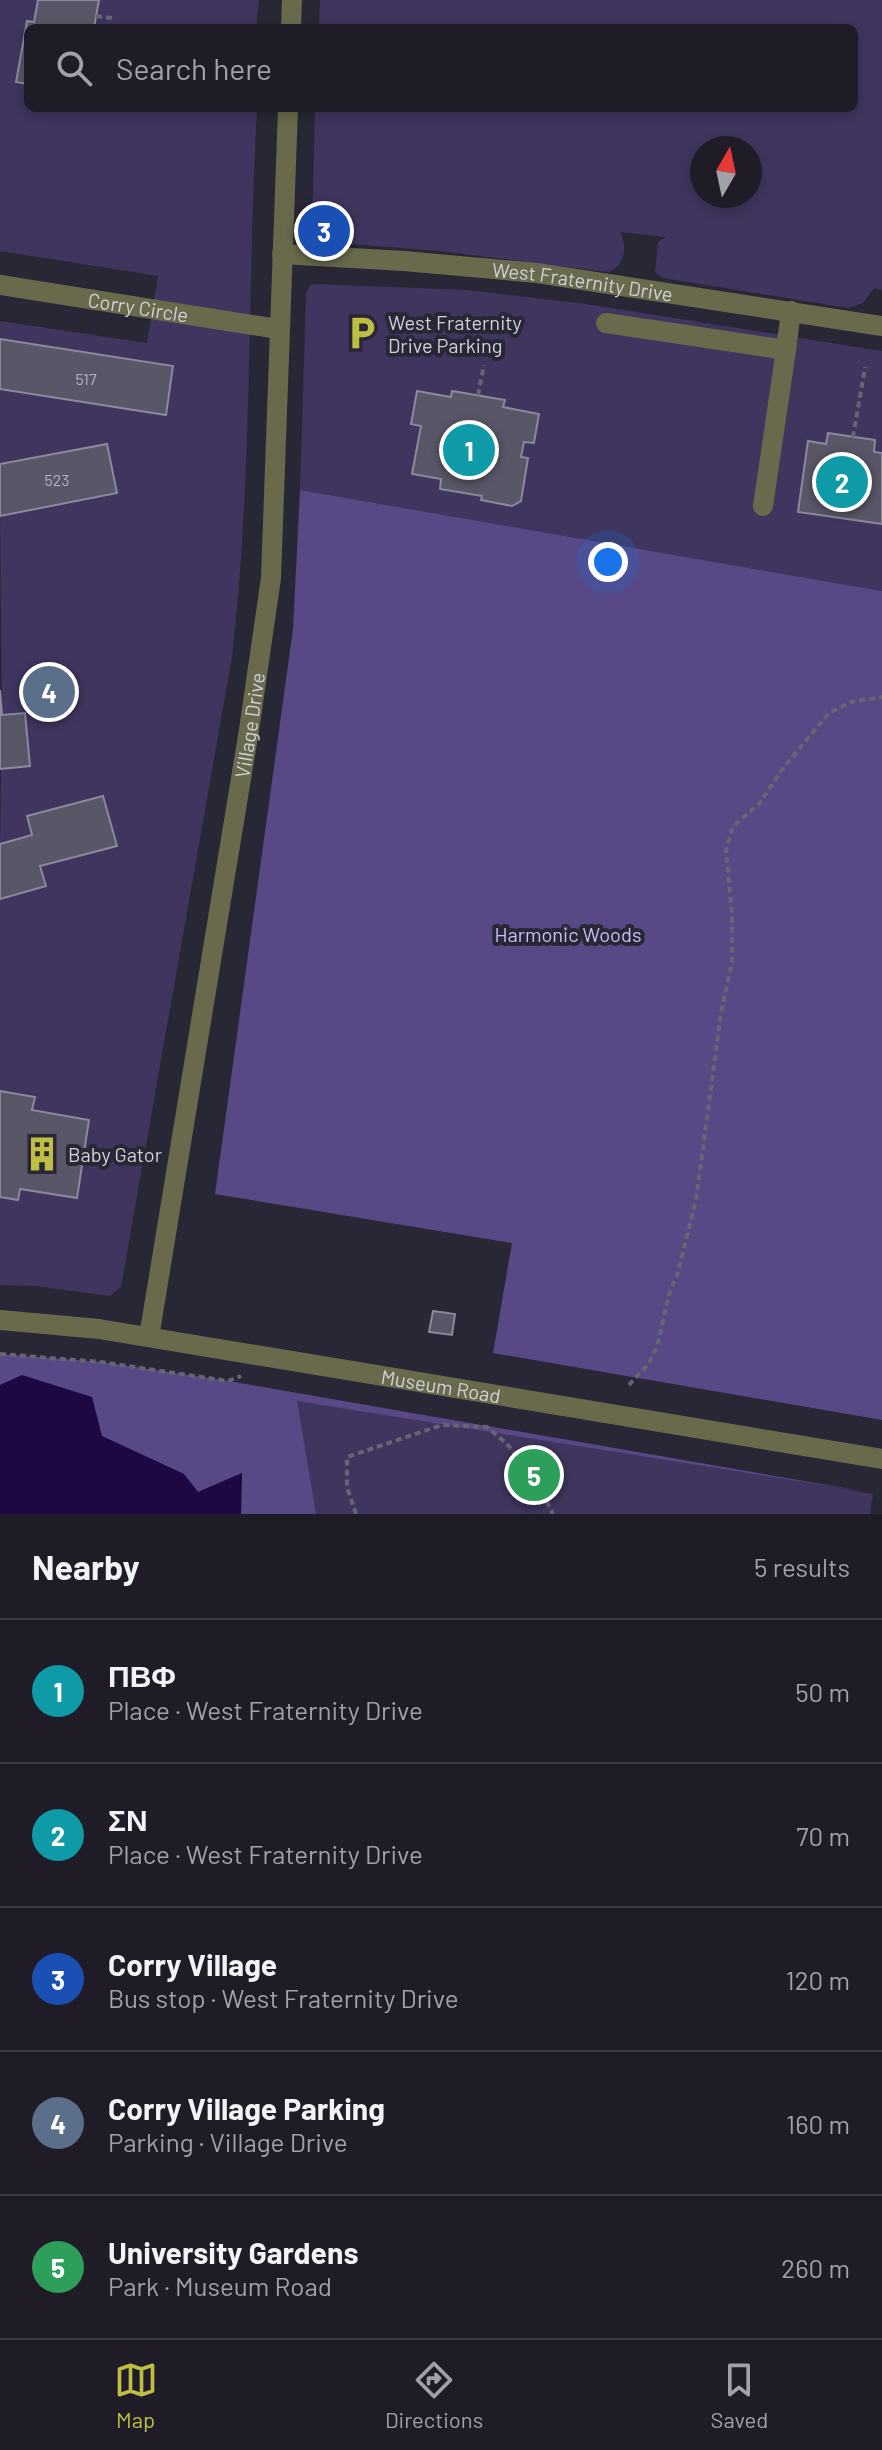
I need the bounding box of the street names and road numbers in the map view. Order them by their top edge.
street label: West Fraternity Drive [491,257,675,306]
street label: Corry Circle [86,287,190,327]
street label: Village Drive [229,671,269,780]
street label: Museum Road [379,1364,502,1408]

